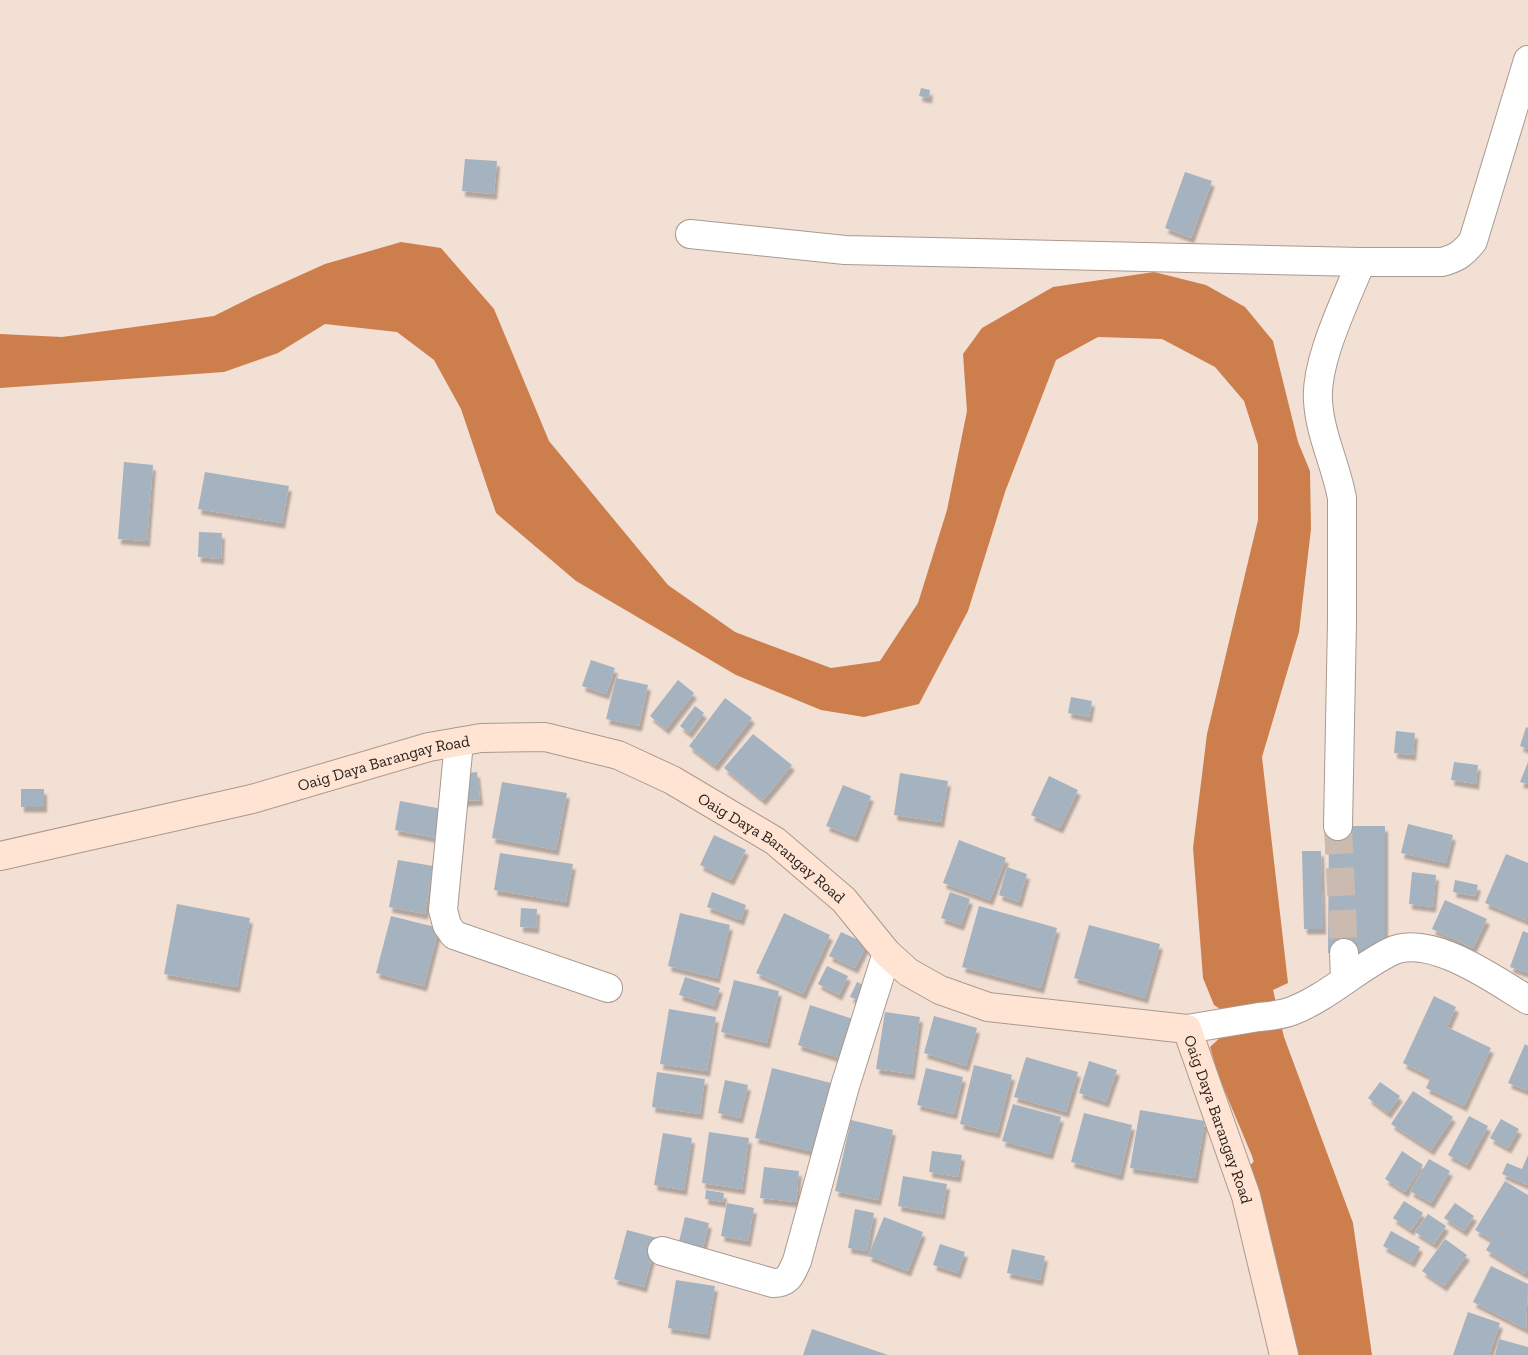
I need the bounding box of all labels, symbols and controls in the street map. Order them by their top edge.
street label: Oaig Daya Barangay Road [295,731,471,795]
street label: Oaig Daya Barangay Road [695,788,850,907]
street label: Oaig Daya Barangay Road [1180,1032,1257,1206]

